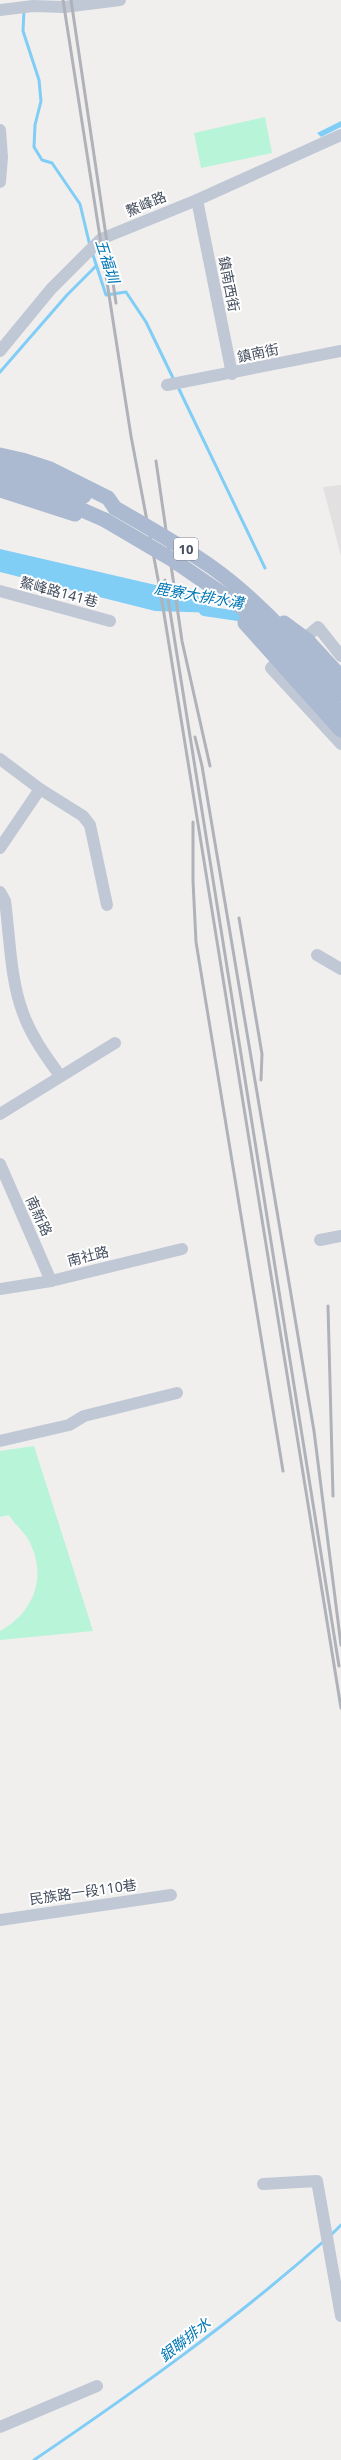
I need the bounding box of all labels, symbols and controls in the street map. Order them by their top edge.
street label: 鰲峰路 [123,187,169,220]
water label: 五福圳 [91,236,125,287]
street label: 鎮南西街 [215,255,244,313]
street label: 鎮南街 [235,339,280,366]
road number: 10 [174,538,198,560]
street label: 鰲峰路141巷 [18,572,100,611]
water label: 鹿寮大排水溝 [153,577,247,613]
street label: 南新路 [22,1193,57,1239]
street label: 南社路 [65,1241,111,1270]
street label: 民族路一段110巷 [28,1875,138,1908]
water label: 銀聯排水 [155,2312,215,2366]

